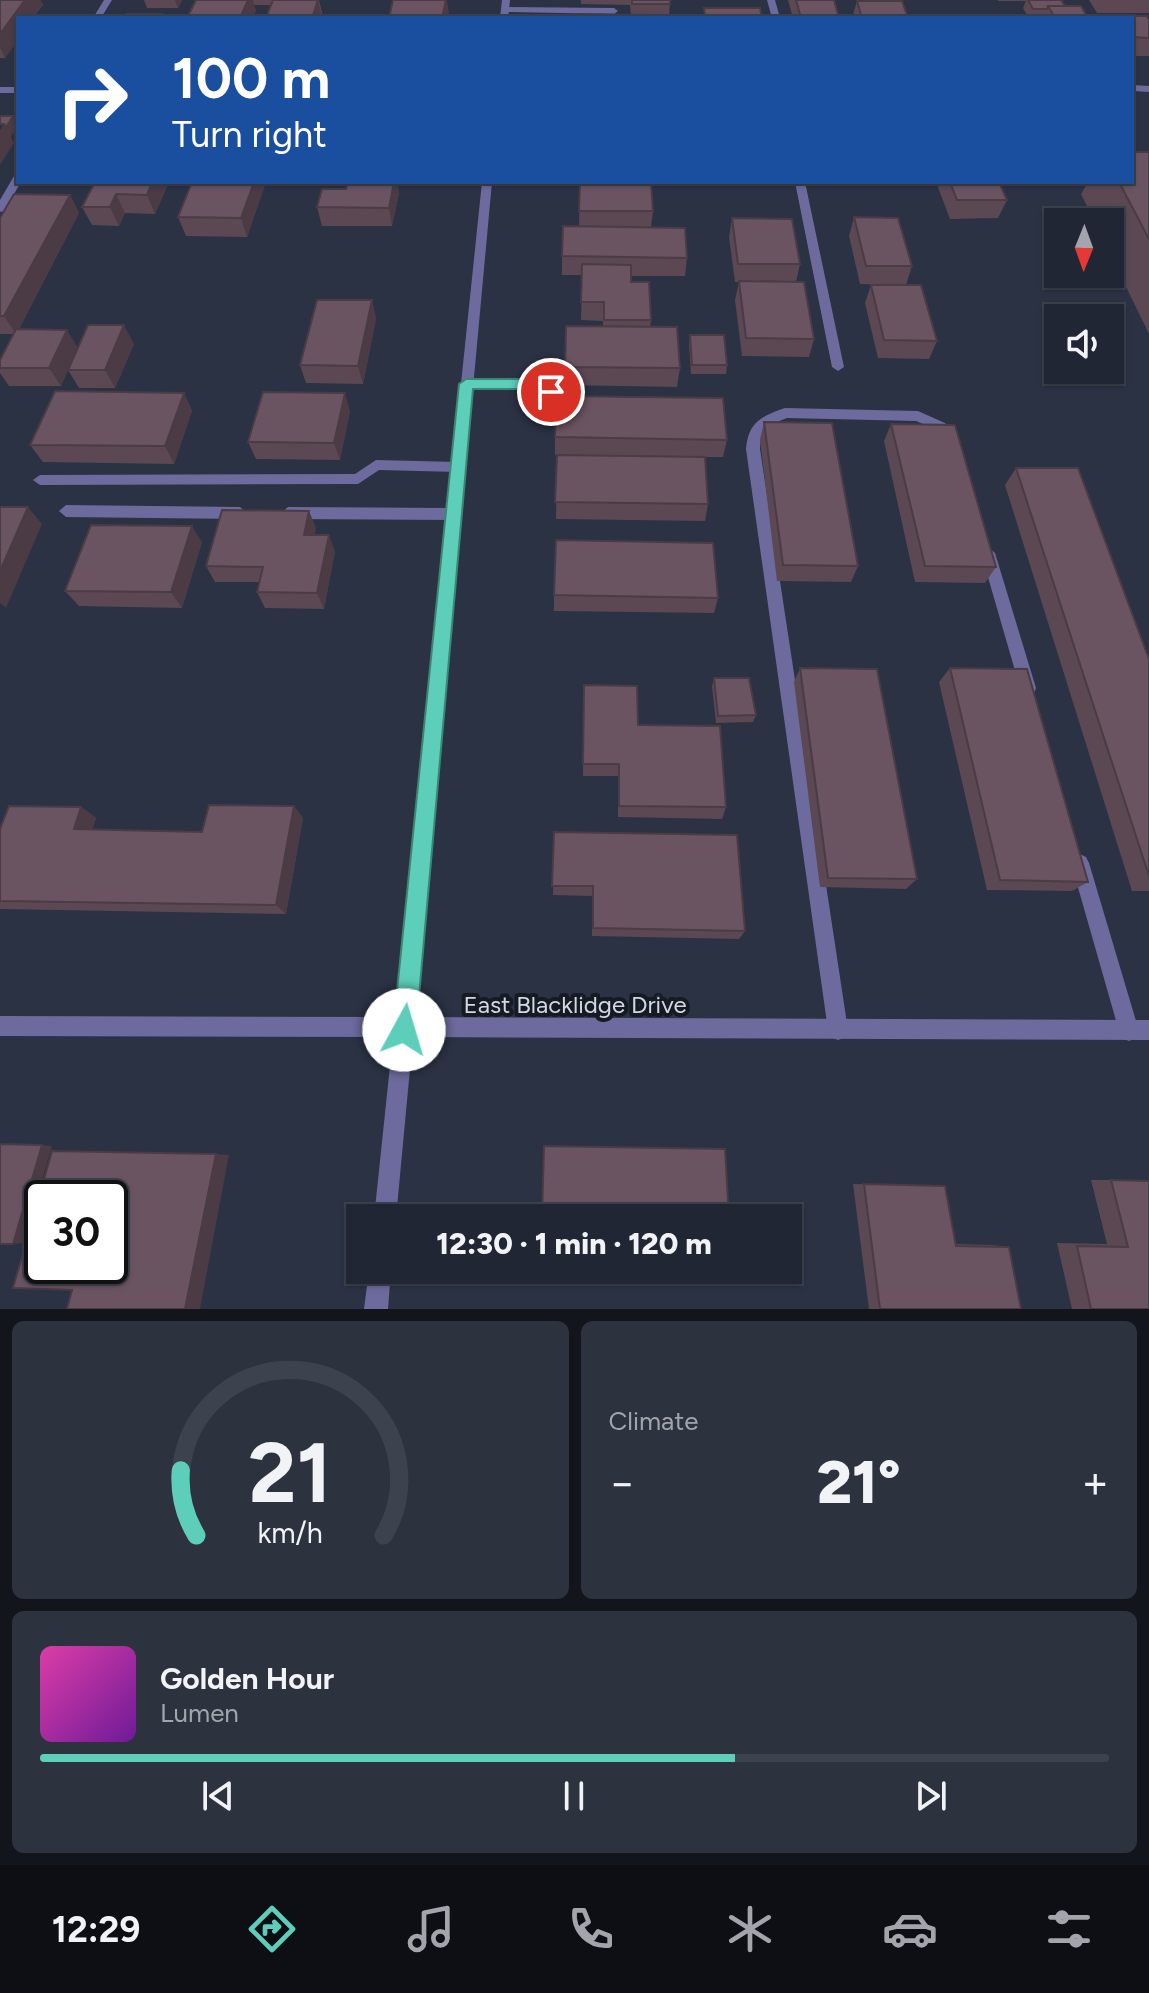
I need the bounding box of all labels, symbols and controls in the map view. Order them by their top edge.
text: 100 m [172,45,330,112]
icon: right [40,48,144,152]
text: Turn right [172,113,327,156]
north arrow [1044,208,1124,288]
map controls [1044,208,1124,384]
button: sound [1044,304,1124,384]
pin [517,358,585,426]
icon: arrive [529,370,573,414]
position arrow [362,988,446,1072]
street label: East Blacklidge Drive [464,990,686,1019]
speed limit sign: 30 [24,1180,128,1284]
text: 12:30 · 1 min · 120 m [436,1225,712,1262]
text: Climate [609,1405,698,1437]
text: 21 [249,1423,332,1523]
text: 21° [817,1446,901,1518]
text: − [609,1456,636,1509]
text: + [1082,1456,1109,1509]
text: km/h [258,1516,323,1550]
text: Golden Hour [160,1660,334,1697]
text: Lumen [160,1697,239,1729]
icon: previous [196,1774,240,1818]
icon: pause [552,1774,596,1818]
icon: next [909,1774,953,1818]
icon: directions [244,1901,300,1957]
icon: music [403,1901,459,1957]
icon: phone [563,1901,619,1957]
icon: climate [722,1901,778,1957]
icon: car [882,1901,938,1957]
icon: filters [1041,1901,1097,1957]
text: 12:29 [52,1908,140,1951]

